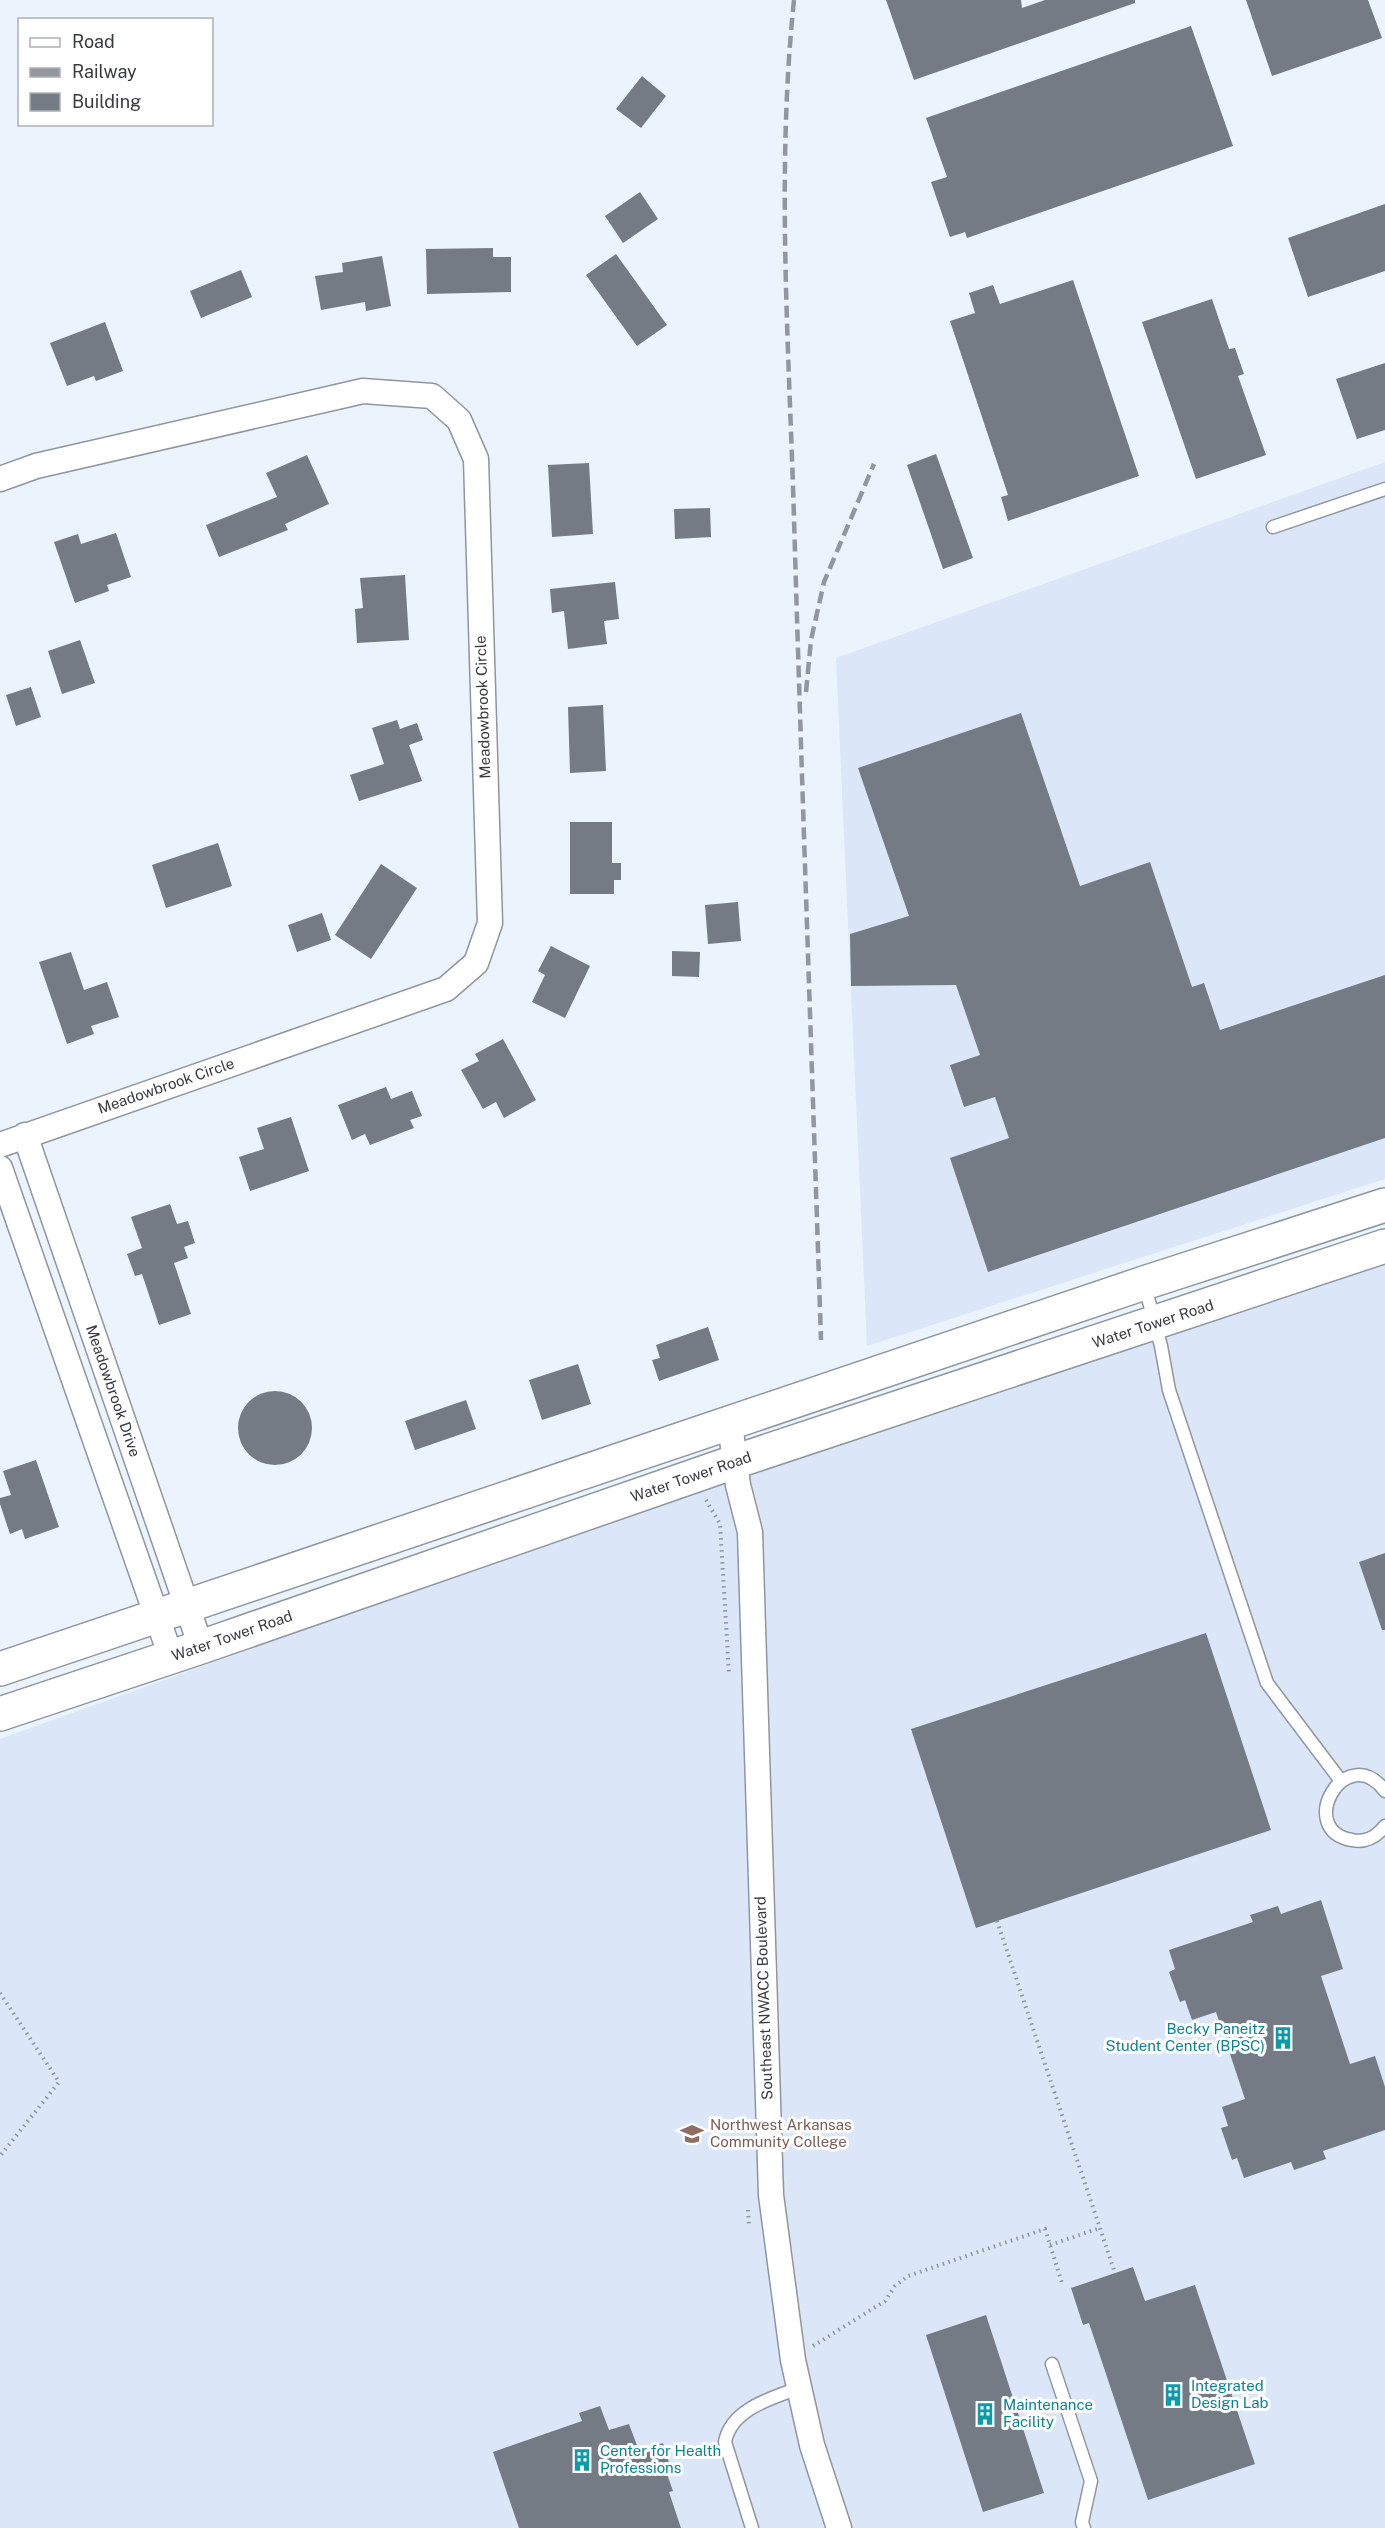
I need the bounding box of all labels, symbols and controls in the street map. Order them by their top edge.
legend [18,18,213,126]
text: Road [72,31,115,52]
text: Railway [72,61,137,82]
text: Building [72,91,141,112]
street label: Meadowbrook Circle [472,635,493,779]
street label: Meadowbrook Circle [95,1054,236,1117]
street label: Water Tower Road [1090,1296,1216,1351]
street label: Meadowbrook Drive [83,1323,144,1459]
street label: Water Tower Road [628,1448,753,1505]
street label: Water Tower Road [169,1607,294,1664]
street label: Southeast NWACC Boulevard [751,1896,776,2100]
place label: Becky Paneitz Student Center (BPSC) [1106,2020,1265,2054]
building icon: Becky Paneitz Student Center (BPSC) [1270,2025,1296,2051]
place label: Northwest Arkansas Community College [710,2116,852,2150]
school or university icon: Northwest Arkansas Community College [679,2121,705,2147]
place label: Integrated Design Lab [1191,2377,1268,2411]
building icon: Integrated Design Lab [1160,2382,1186,2408]
place label: Maintenance Facility [1003,2396,1093,2430]
building icon: Maintenance Facility [972,2401,998,2427]
place label: Center for Health Professions [600,2442,721,2476]
building icon: Center for Health Professions [569,2447,595,2473]

